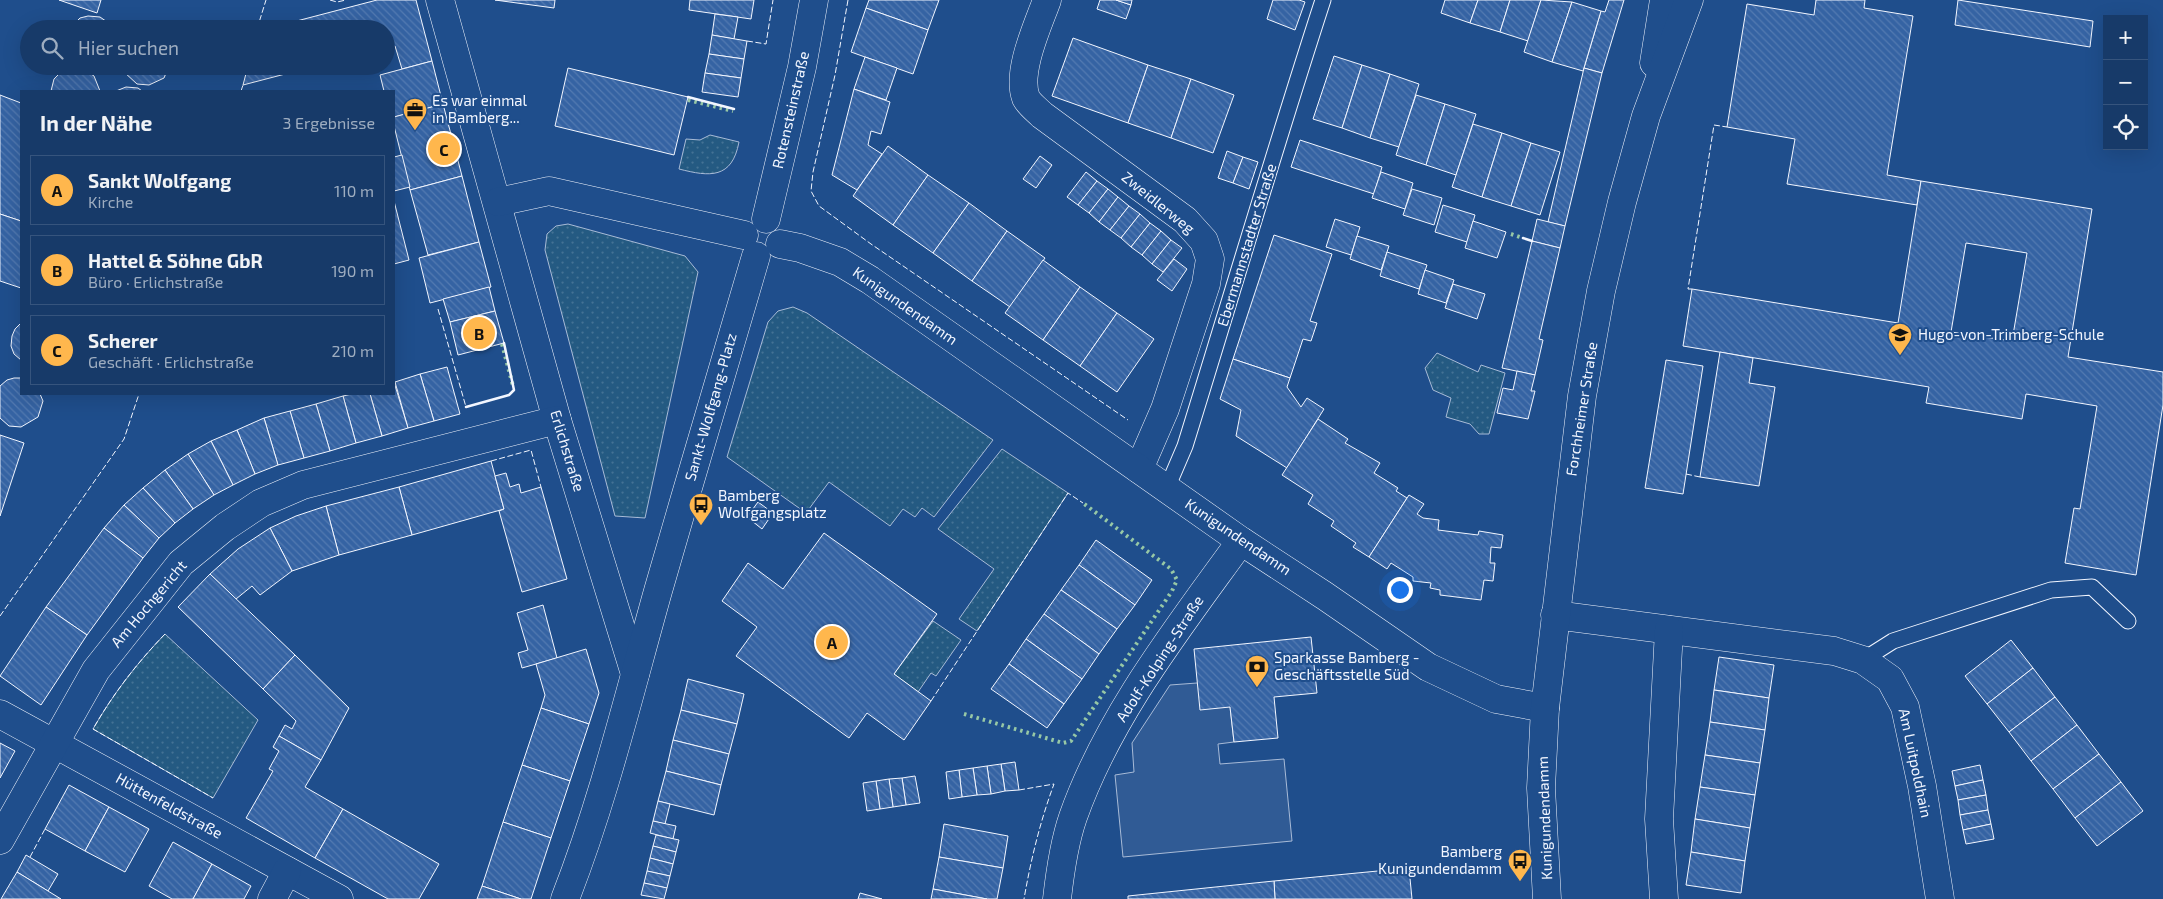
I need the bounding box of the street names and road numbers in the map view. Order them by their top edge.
street label: Rotensteinstraße [768,49,812,170]
street label: Ebermannstadter Straße [1213,161,1279,328]
street label: Zweidlerweg [1119,167,1199,237]
street label: Kunigundendamm [850,262,961,348]
street label: Sankt-Wolfgang-Platz [680,331,740,483]
street label: Forchheimer Straße [1562,341,1600,477]
street label: Erlichstraße [547,408,589,494]
street label: Kunigundendamm [1182,494,1295,578]
street label: Am Hochgericht [107,556,190,651]
street label: Adolf-Kolping-Straße [1112,592,1207,725]
street label: Am Luitpoldhain [1896,707,1936,819]
street label: Kunigundendamm [1533,756,1555,880]
street label: Hüttenfeldstraße [113,768,226,842]

